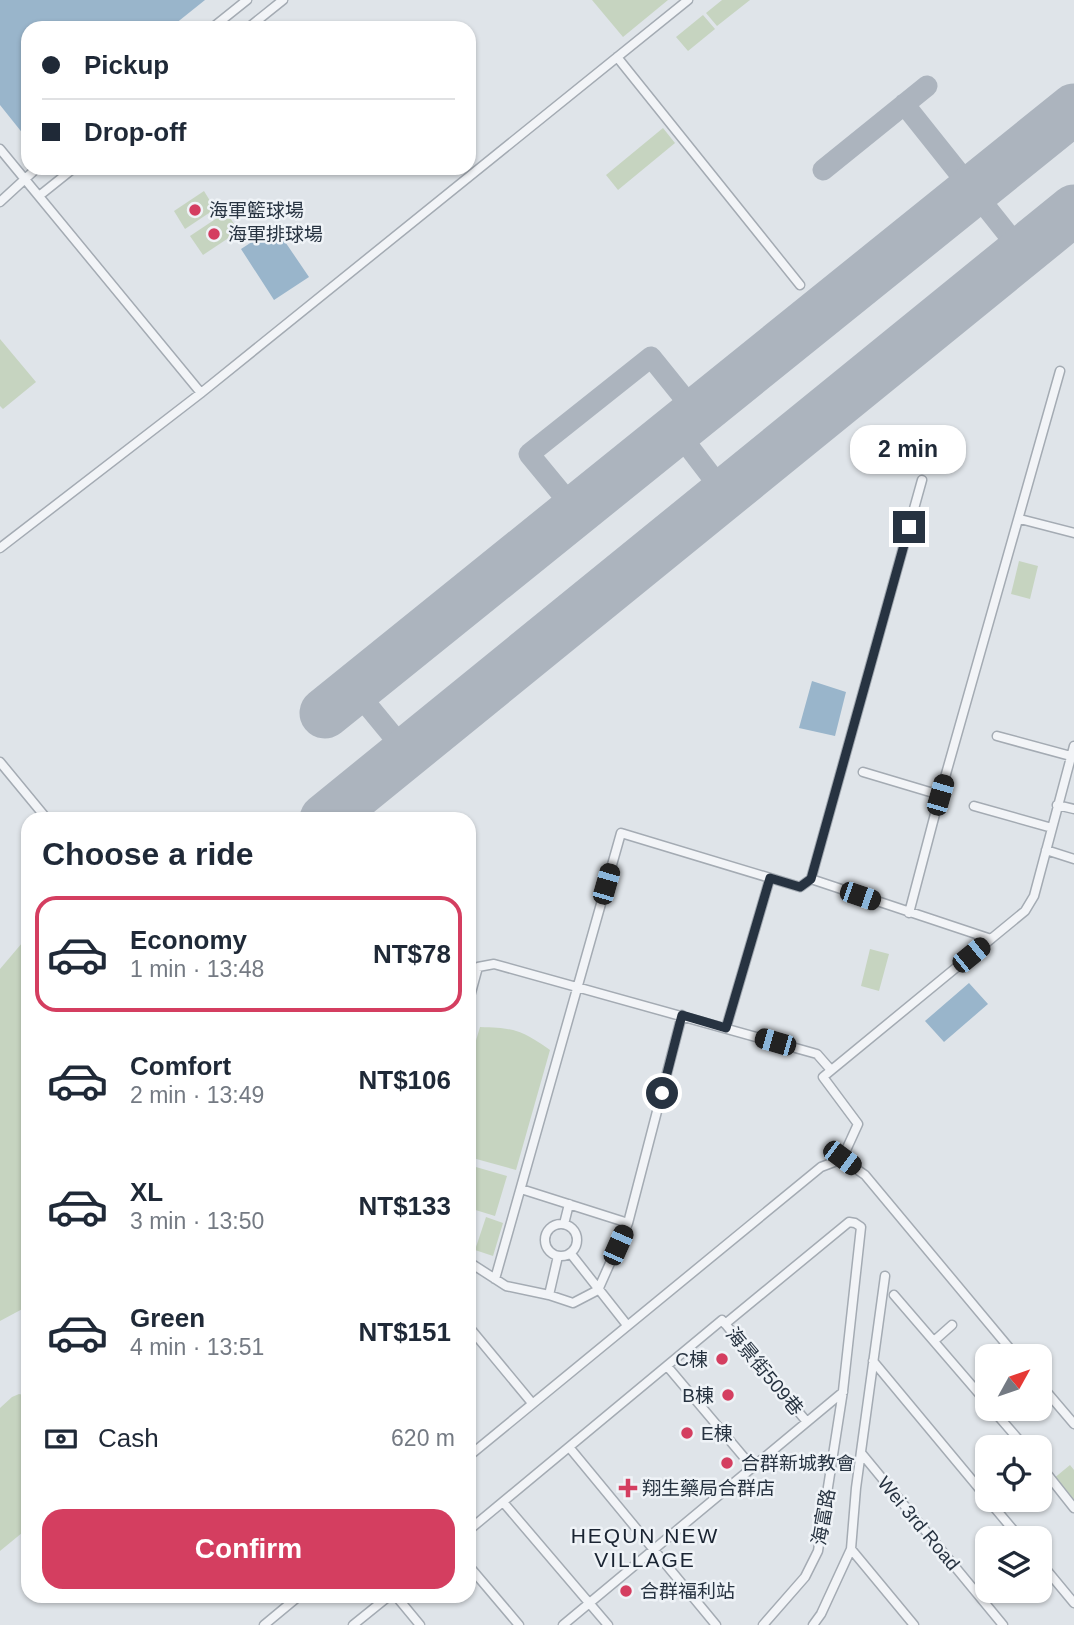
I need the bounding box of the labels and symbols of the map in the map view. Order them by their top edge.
place label: 海軍籃球場 [209,200,304,221]
marker: 海軍籃球場 [187,202,203,218]
place label: 海軍排球場 [228,224,323,245]
marker: 海軍排球場 [206,226,222,242]
callout: 2 min [851,426,967,475]
route end [893,511,925,543]
car [925,772,956,818]
car [591,861,622,907]
car [837,879,884,913]
car [949,934,994,976]
car [752,1026,799,1058]
route start [646,1077,678,1109]
car [819,1137,866,1179]
car [600,1222,637,1268]
street label: 海景街509巷 [722,1323,807,1419]
north arrow [975,1344,1052,1421]
place label: C棟 [675,1349,708,1370]
marker: C棟 [714,1351,730,1367]
place label: B棟 [682,1385,714,1406]
marker: B棟 [720,1387,736,1403]
place label: E棟 [701,1423,733,1444]
marker: E棟 [679,1425,695,1441]
place label: 合群新城教會 [741,1453,855,1474]
marker: 合群新城教會 [719,1455,735,1471]
street label: Wei 3rd Road [873,1472,964,1574]
place label: 翔生藥局合群店 [642,1478,775,1499]
marker: 翔生藥局合群店 [620,1480,636,1496]
street label: 海富路 [808,1487,839,1547]
district label: HEQUN NEW VILLAGE [571,1524,719,1571]
place label: 合群福利站 [640,1581,735,1602]
marker: 合群福利站 [618,1583,634,1599]

